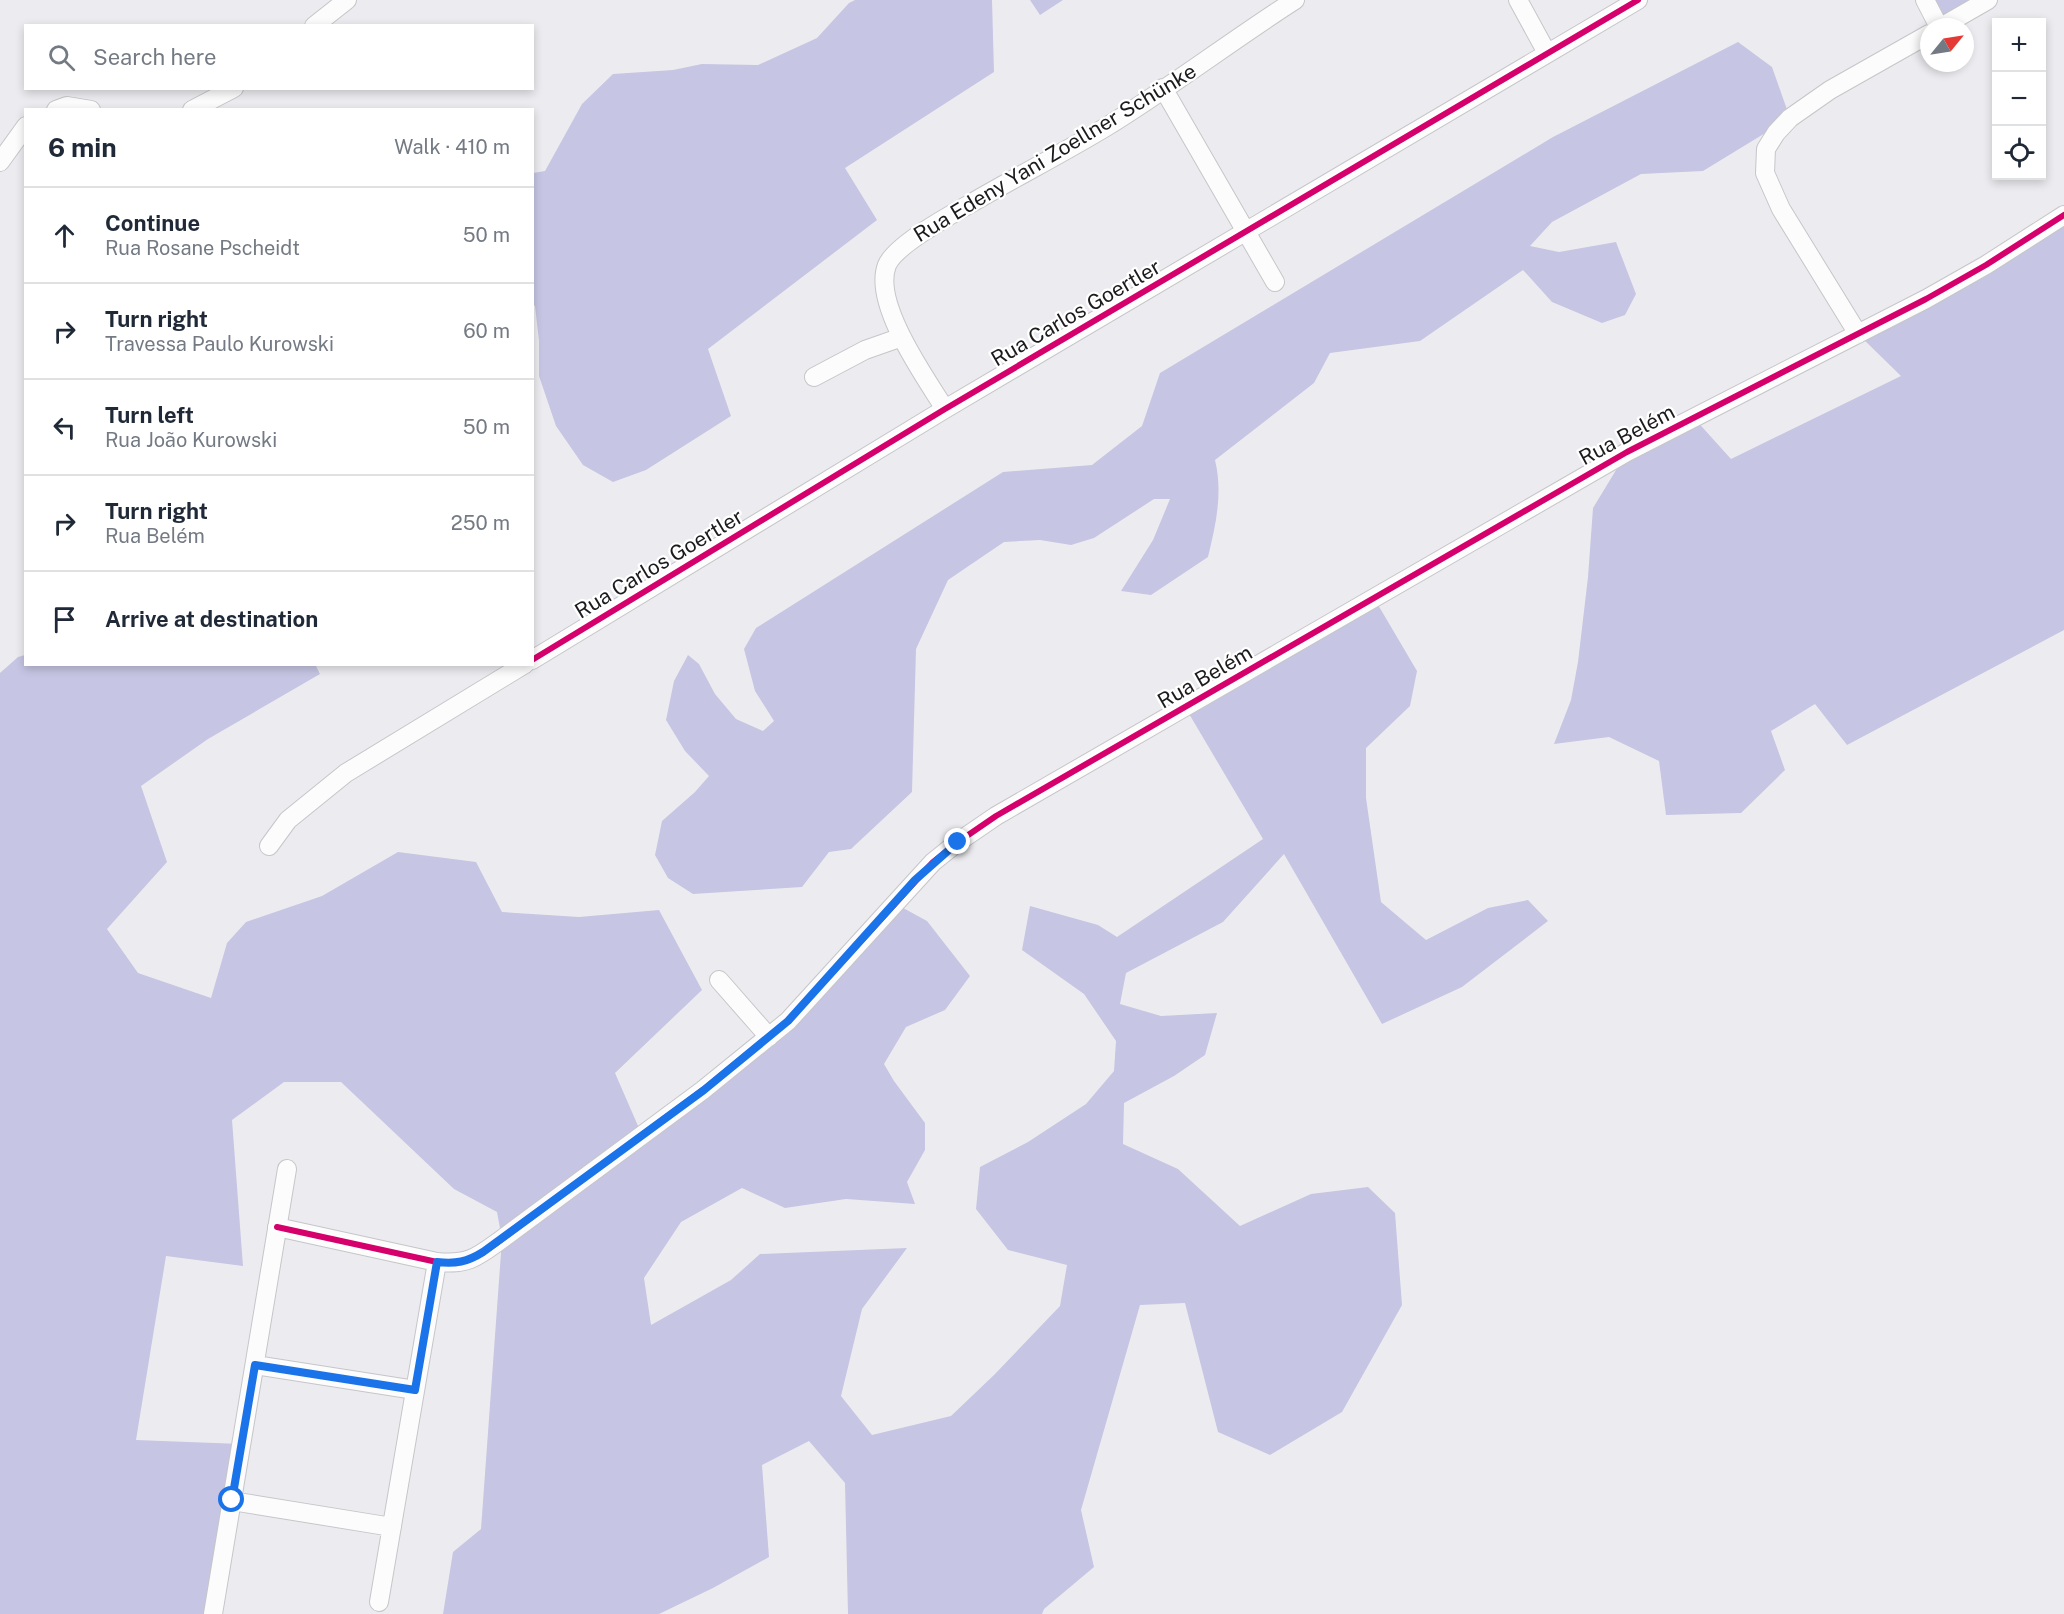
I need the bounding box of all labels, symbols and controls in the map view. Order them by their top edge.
north arrow [1920,18,1974,72]
map controls [1992,18,2046,180]
button: + [1992,18,2046,72]
search box [24,24,534,90]
icon: search [45,41,78,74]
text: Search here [93,44,217,70]
street label: Rua Edeny Yani Zoellner Schünke [909,58,1201,247]
button: − [1992,72,2046,126]
button: locate [1992,126,2046,180]
text: 6 min [48,132,117,163]
text: Walk · 410 m [394,135,510,159]
text: Continue [105,210,200,236]
icon: ahead [48,219,81,252]
text: 50 m [463,223,510,247]
text: Rua Rosane Pscheidt [105,236,300,260]
street label: Rua Carlos Goertler [987,254,1165,371]
text: Turn right [105,306,208,332]
icon: right [48,315,81,348]
text: 60 m [463,319,510,343]
text: Travessa Paulo Kurowski [105,332,334,356]
street label: Rua Belém [1575,399,1679,470]
text: Turn left [105,402,194,428]
icon: left [48,411,81,444]
text: 50 m [463,415,510,439]
text: Rua João Kurowski [105,428,277,452]
text: Turn right [105,498,208,524]
street label: Rua Carlos Goertler [570,504,747,624]
icon: right [48,507,81,540]
text: 250 m [451,511,510,535]
text: Rua Belém [105,524,205,548]
icon: arrive [48,603,81,636]
text: Arrive at destination [105,606,318,632]
street label: Rua Belém [1153,640,1256,714]
route end [944,828,970,854]
route start [218,1486,244,1512]

